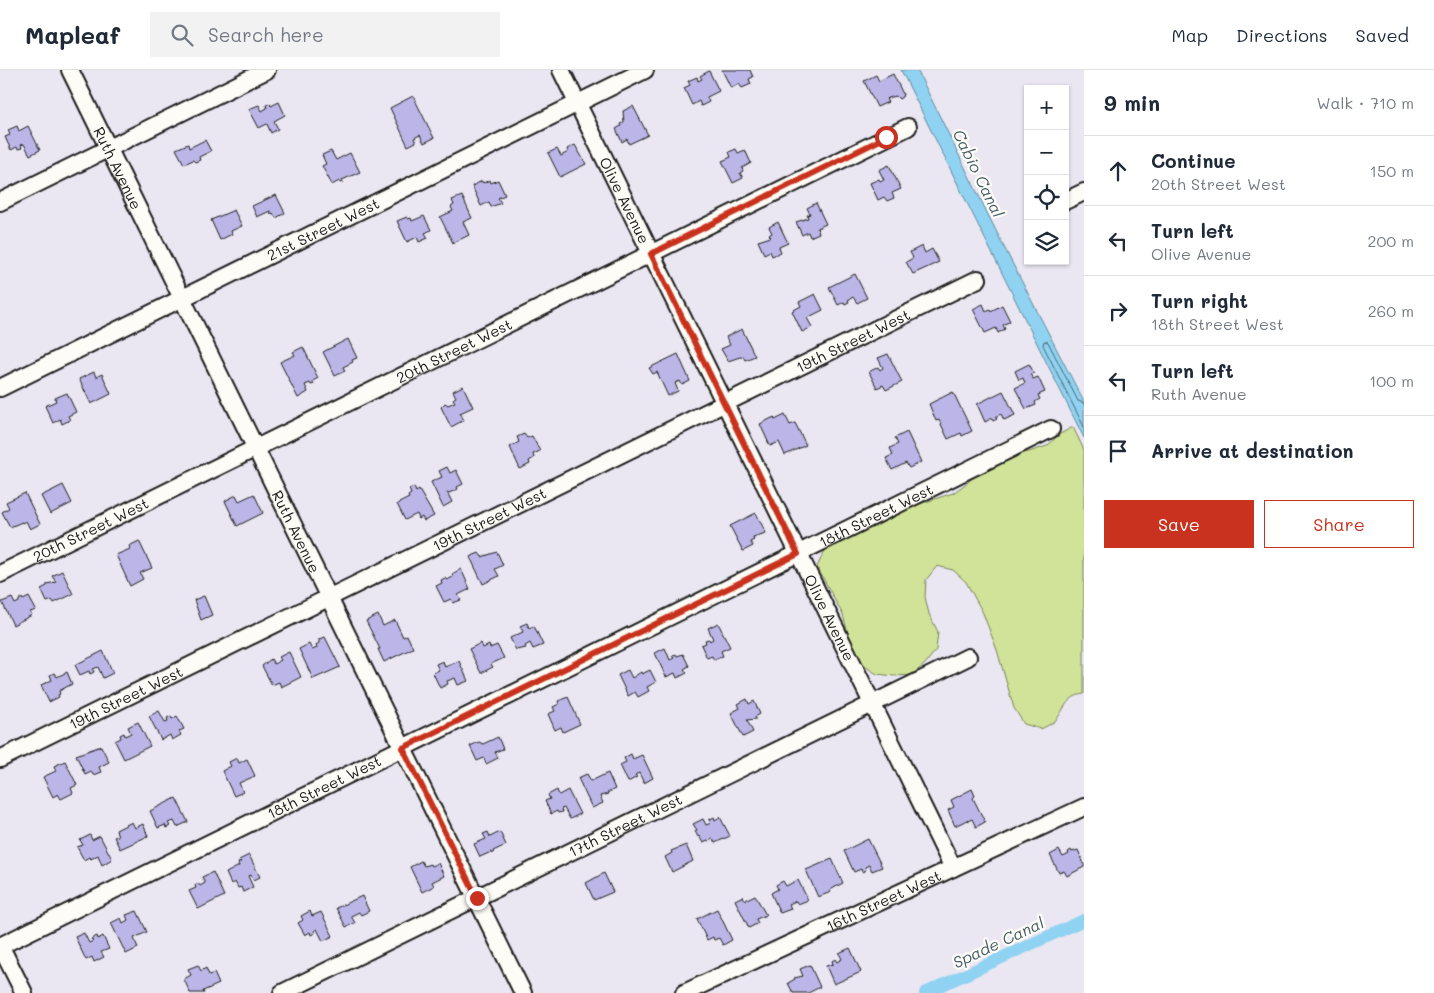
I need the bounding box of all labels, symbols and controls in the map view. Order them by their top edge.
search box [150,12,500,57]
text: Mapleaf [25,19,120,50]
icon: search [168,21,196,49]
text: Search here [208,22,324,47]
text: Map [1171,23,1208,47]
text: Directions [1236,23,1328,47]
text: Saved [1356,23,1409,47]
map controls [1024,85,1069,265]
button: + [1024,85,1069,130]
text: 9 min [1104,89,1160,116]
text: Walk · 710 m [1316,92,1414,113]
street label: Ruth Avenue [89,123,147,213]
route start [875,126,898,149]
water label: Cabio Canal [949,126,1009,220]
button: − [1024,130,1069,175]
text: Continue [1151,148,1236,173]
street label: Olive Avenue [595,153,655,247]
icon: ahead [1104,157,1132,185]
text: 150 m [1370,160,1414,181]
text: 20th Street West [1151,173,1286,194]
button: locate [1024,175,1069,220]
street label: 21st Street West [263,193,382,265]
text: Turn left [1151,218,1234,243]
button: layers [1024,220,1069,265]
icon: left [1104,227,1132,255]
text: 200 m [1367,230,1414,251]
text: Olive Avenue [1151,243,1251,264]
text: Turn right [1151,288,1248,313]
icon: right [1104,297,1132,325]
text: 260 m [1368,300,1414,321]
street label: 19th Street West [793,304,913,377]
text: 18th Street West [1151,313,1284,334]
street label: 20th Street West [393,314,515,387]
text: Turn left [1151,358,1234,383]
icon: left [1104,367,1132,395]
text: 100 m [1369,370,1414,391]
text: Ruth Avenue [1151,383,1247,404]
icon: arrive [1104,437,1132,465]
text: Arrive at destination [1151,438,1354,463]
street label: 18th Street West [815,479,936,552]
street label: 19th Street West [429,482,550,555]
street label: Ruth Avenue [268,487,325,576]
street label: 20th Street West [29,492,152,566]
button: Save [1104,500,1254,548]
button: Share [1264,500,1414,548]
street label: Olive Avenue [800,571,860,664]
street label: 19th Street West [65,661,186,734]
street label: 18th Street West [264,750,384,823]
street label: 17th Street West [565,789,685,861]
street label: 16th Street West [823,865,944,936]
route end [466,887,489,910]
water label: Spade Canal [949,912,1047,972]

